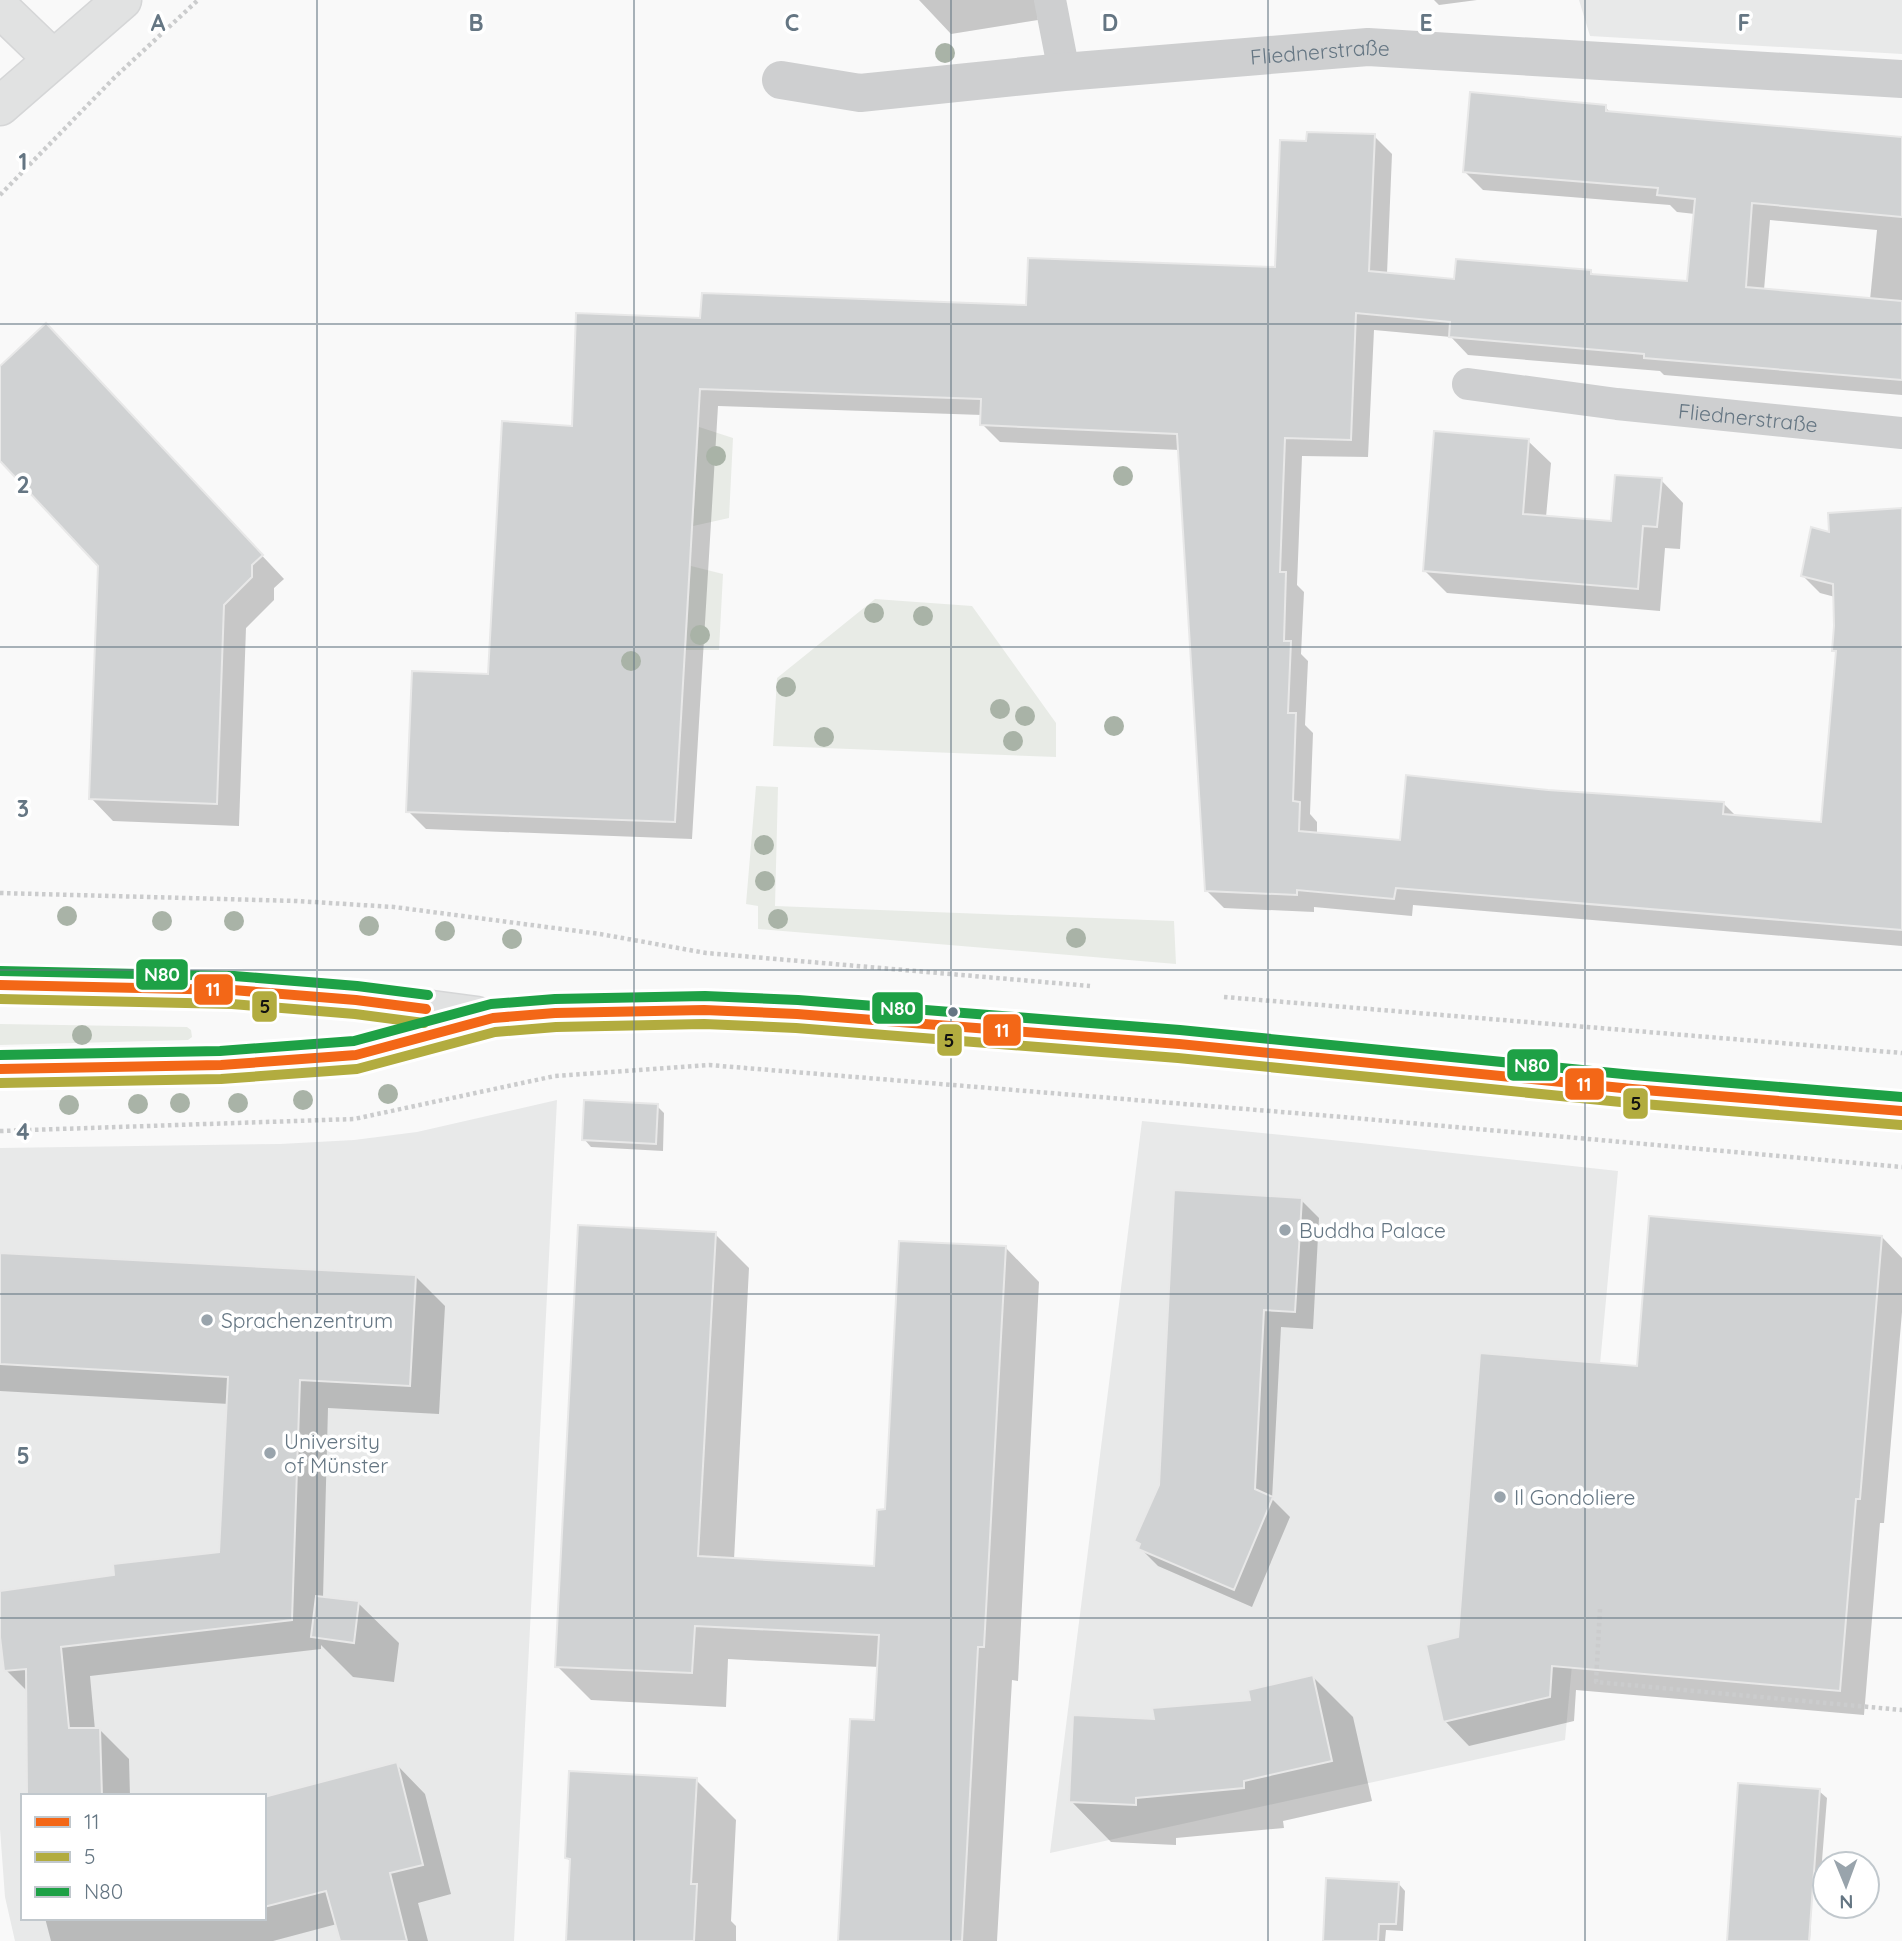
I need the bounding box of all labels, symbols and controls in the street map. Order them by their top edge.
text: A [151,8,166,37]
text: B [468,8,484,37]
text: C [785,8,799,37]
text: D [1102,8,1118,37]
text: E [1419,8,1433,37]
text: F [1738,8,1750,37]
street label: Fliednerstraße [1249,34,1391,70]
text: 1 [19,147,27,176]
street label: Fliednerstraße [1677,397,1819,437]
text: 2 [16,470,30,499]
text: 3 [17,794,29,823]
line badge: N80 [135,958,189,991]
text: N80 [144,962,180,986]
line badge: 11 [193,973,234,1006]
text: 11 [206,977,220,1001]
line badge: 5 [251,990,278,1023]
line badge: N80 [871,991,924,1025]
text: 5 [260,994,270,1018]
text: N80 [880,996,916,1020]
unlabelled marker [946,1005,960,1019]
line badge: 11 [982,1013,1022,1047]
text: 11 [995,1018,1009,1042]
line badge: 5 [936,1023,963,1057]
text: 5 [944,1028,954,1052]
line badge: N80 [1506,1048,1559,1082]
text: N80 [1514,1053,1550,1077]
line badge: 11 [1564,1067,1605,1101]
text: 11 [1577,1072,1591,1096]
line badge: 5 [1622,1087,1649,1120]
text: 5 [1631,1091,1641,1115]
text: 4 [16,1117,30,1146]
place label: Buddha Palace [1299,1217,1446,1243]
marker: Buddha Palace [1277,1222,1293,1238]
place label: Sprachenzentrum [221,1307,393,1333]
marker: Sprachenzentrum [199,1312,215,1328]
place label: University of Münster [284,1428,388,1478]
text: 5 [16,1441,30,1470]
marker: University of Münster [262,1445,278,1461]
place label: Il Gondoliere [1514,1484,1635,1510]
marker: Il Gondoliere [1492,1489,1508,1505]
legend [21,1794,266,1920]
text: 11 [84,1808,100,1834]
text: 5 [84,1843,95,1869]
north arrow [1811,1850,1881,1920]
text: N80 [84,1878,123,1904]
text: N [1839,1890,1853,1914]

